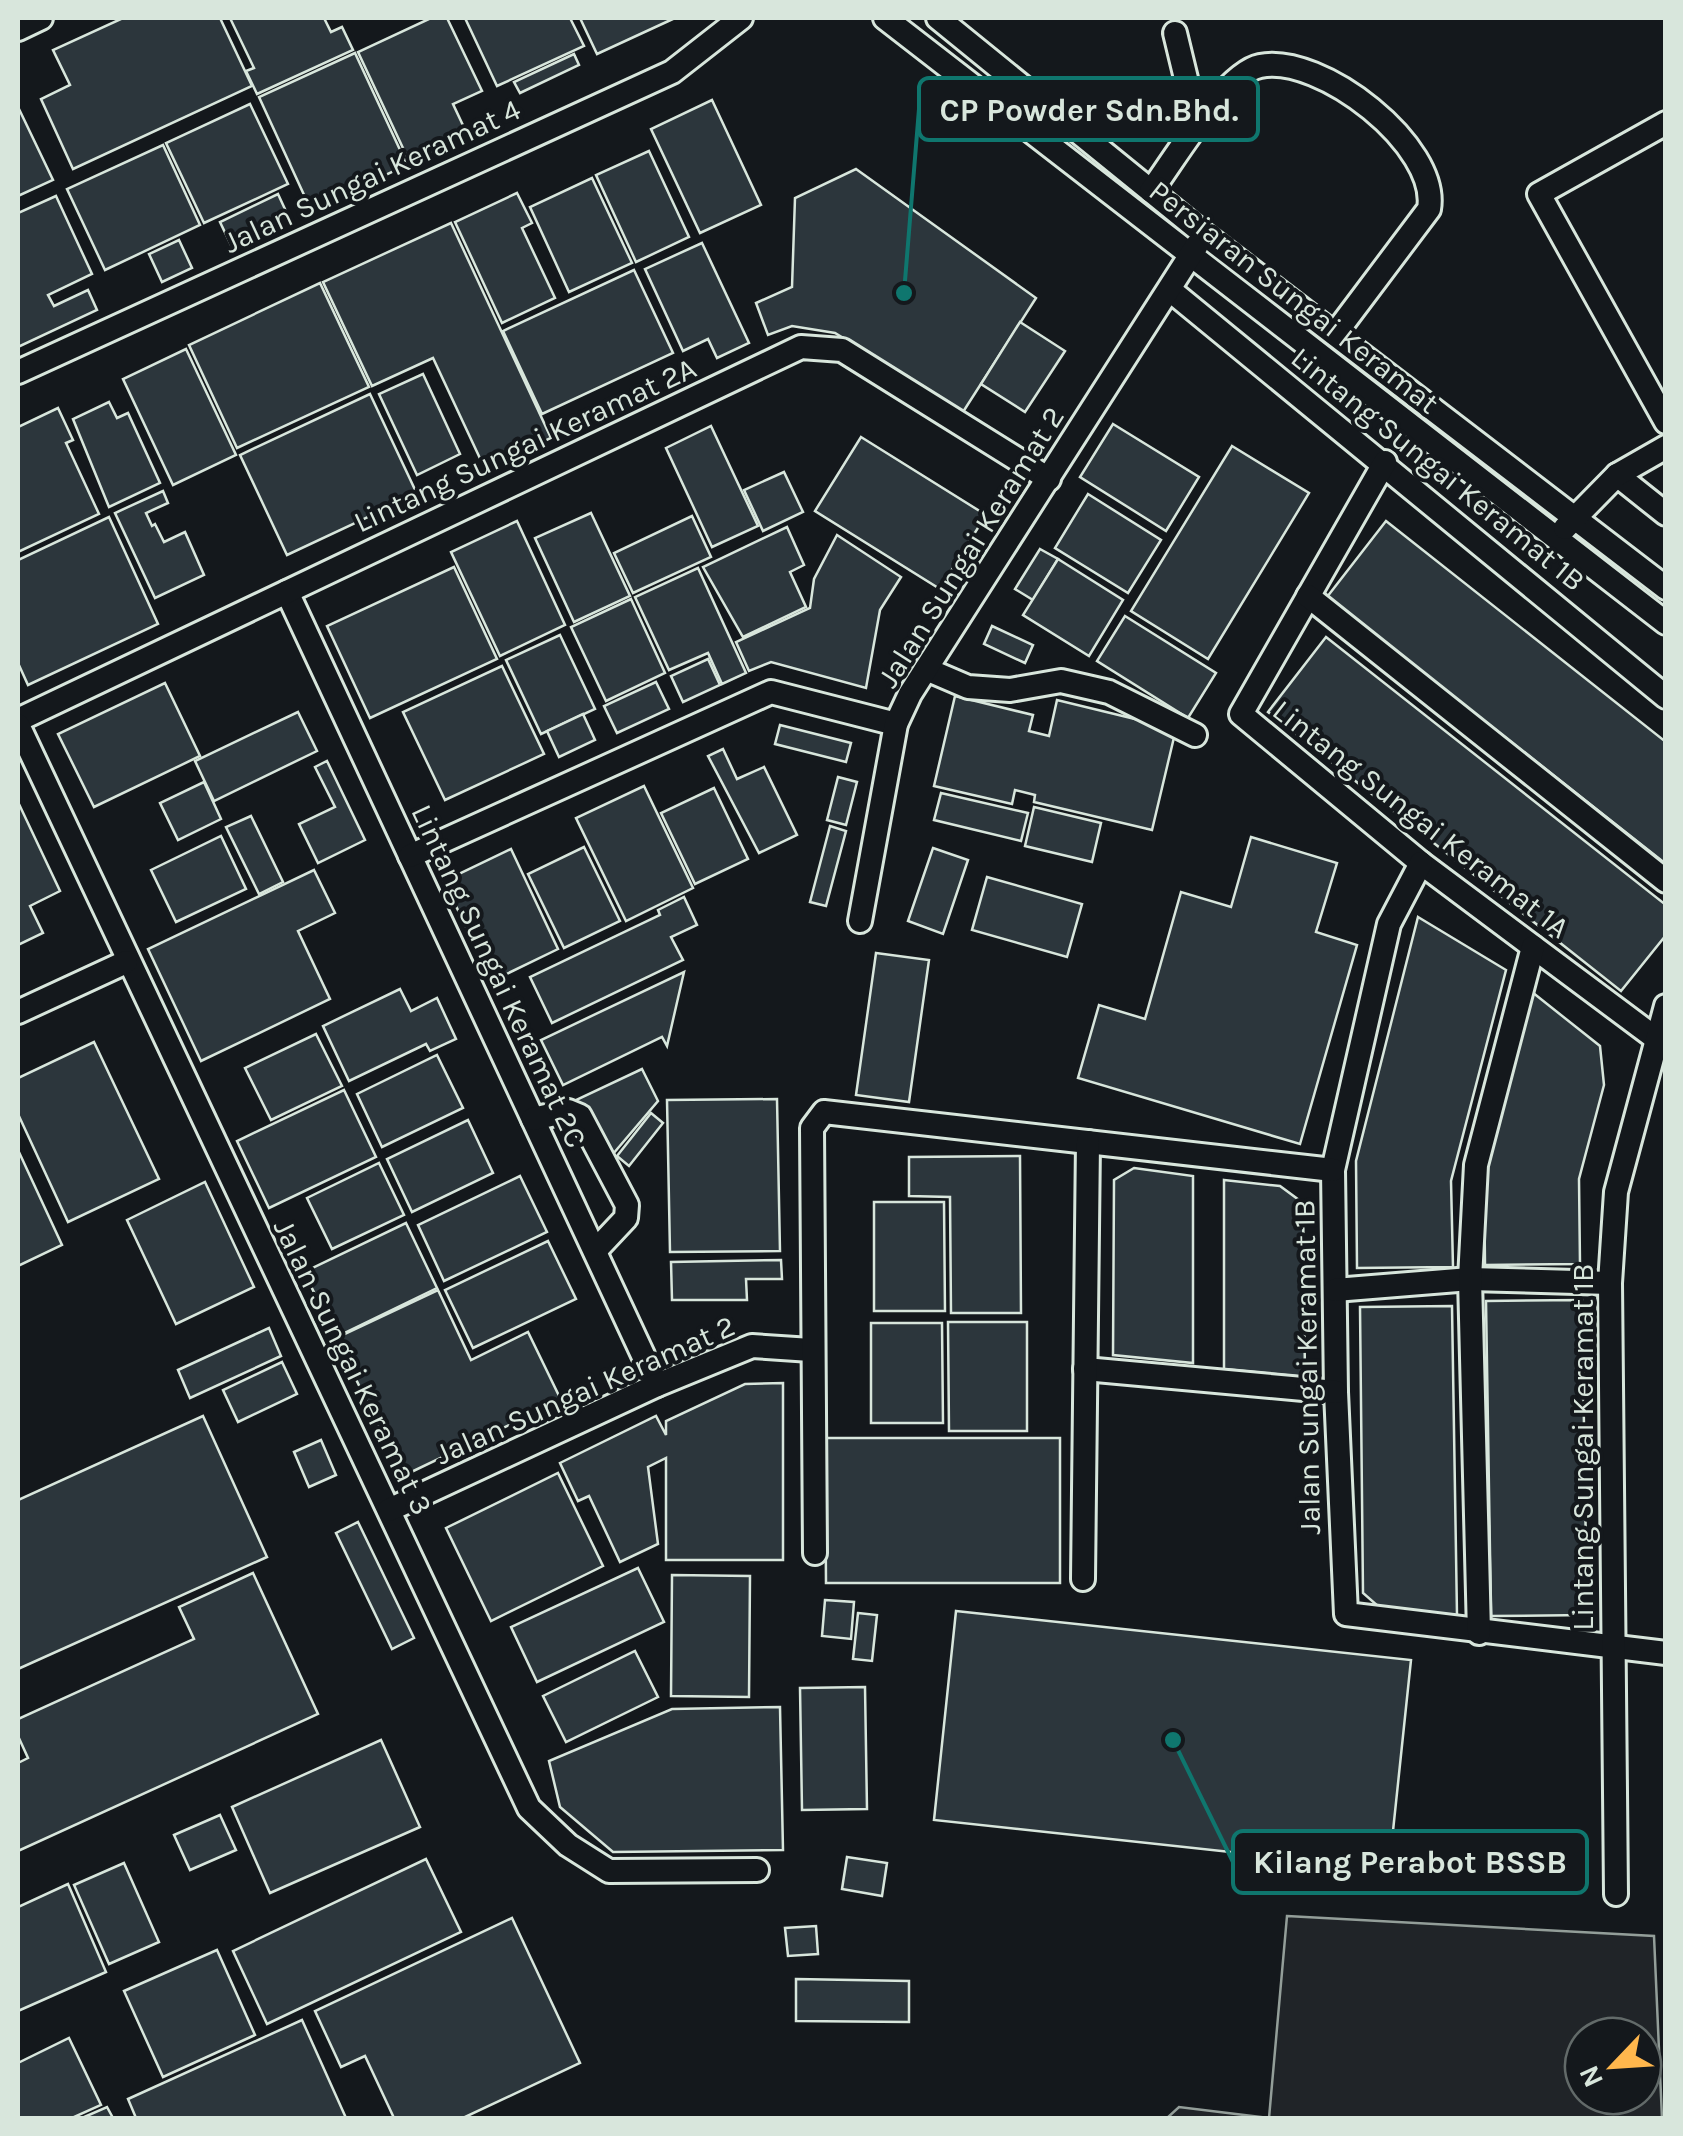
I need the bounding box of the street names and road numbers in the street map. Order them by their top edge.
street label: Jalan Sungai Keramat 4 [218,91,526,261]
street label: Persiaran Sungai Keramat [1142,173,1446,421]
street label: Lintang Sungai Keramat 1B [1284,339,1592,599]
street label: Lintang Sungai Keramat 2A [348,350,702,540]
street label: Jalan Sungai Keramat 2 [870,400,1072,694]
street label: Lintang Sungai Keramat 1A [1266,692,1576,946]
street label: Lintang Sungai Keramat 2C [404,799,594,1153]
street label: Jalan Sungai Keramat 1B [1286,1199,1328,1535]
street label: Jalan Sungai Keramat 3 [266,1213,440,1521]
street label: Lintang Sungai Keramat 1B [1565,1263,1601,1631]
street label: Jalan Sungai Keramat 2 [430,1308,740,1472]

